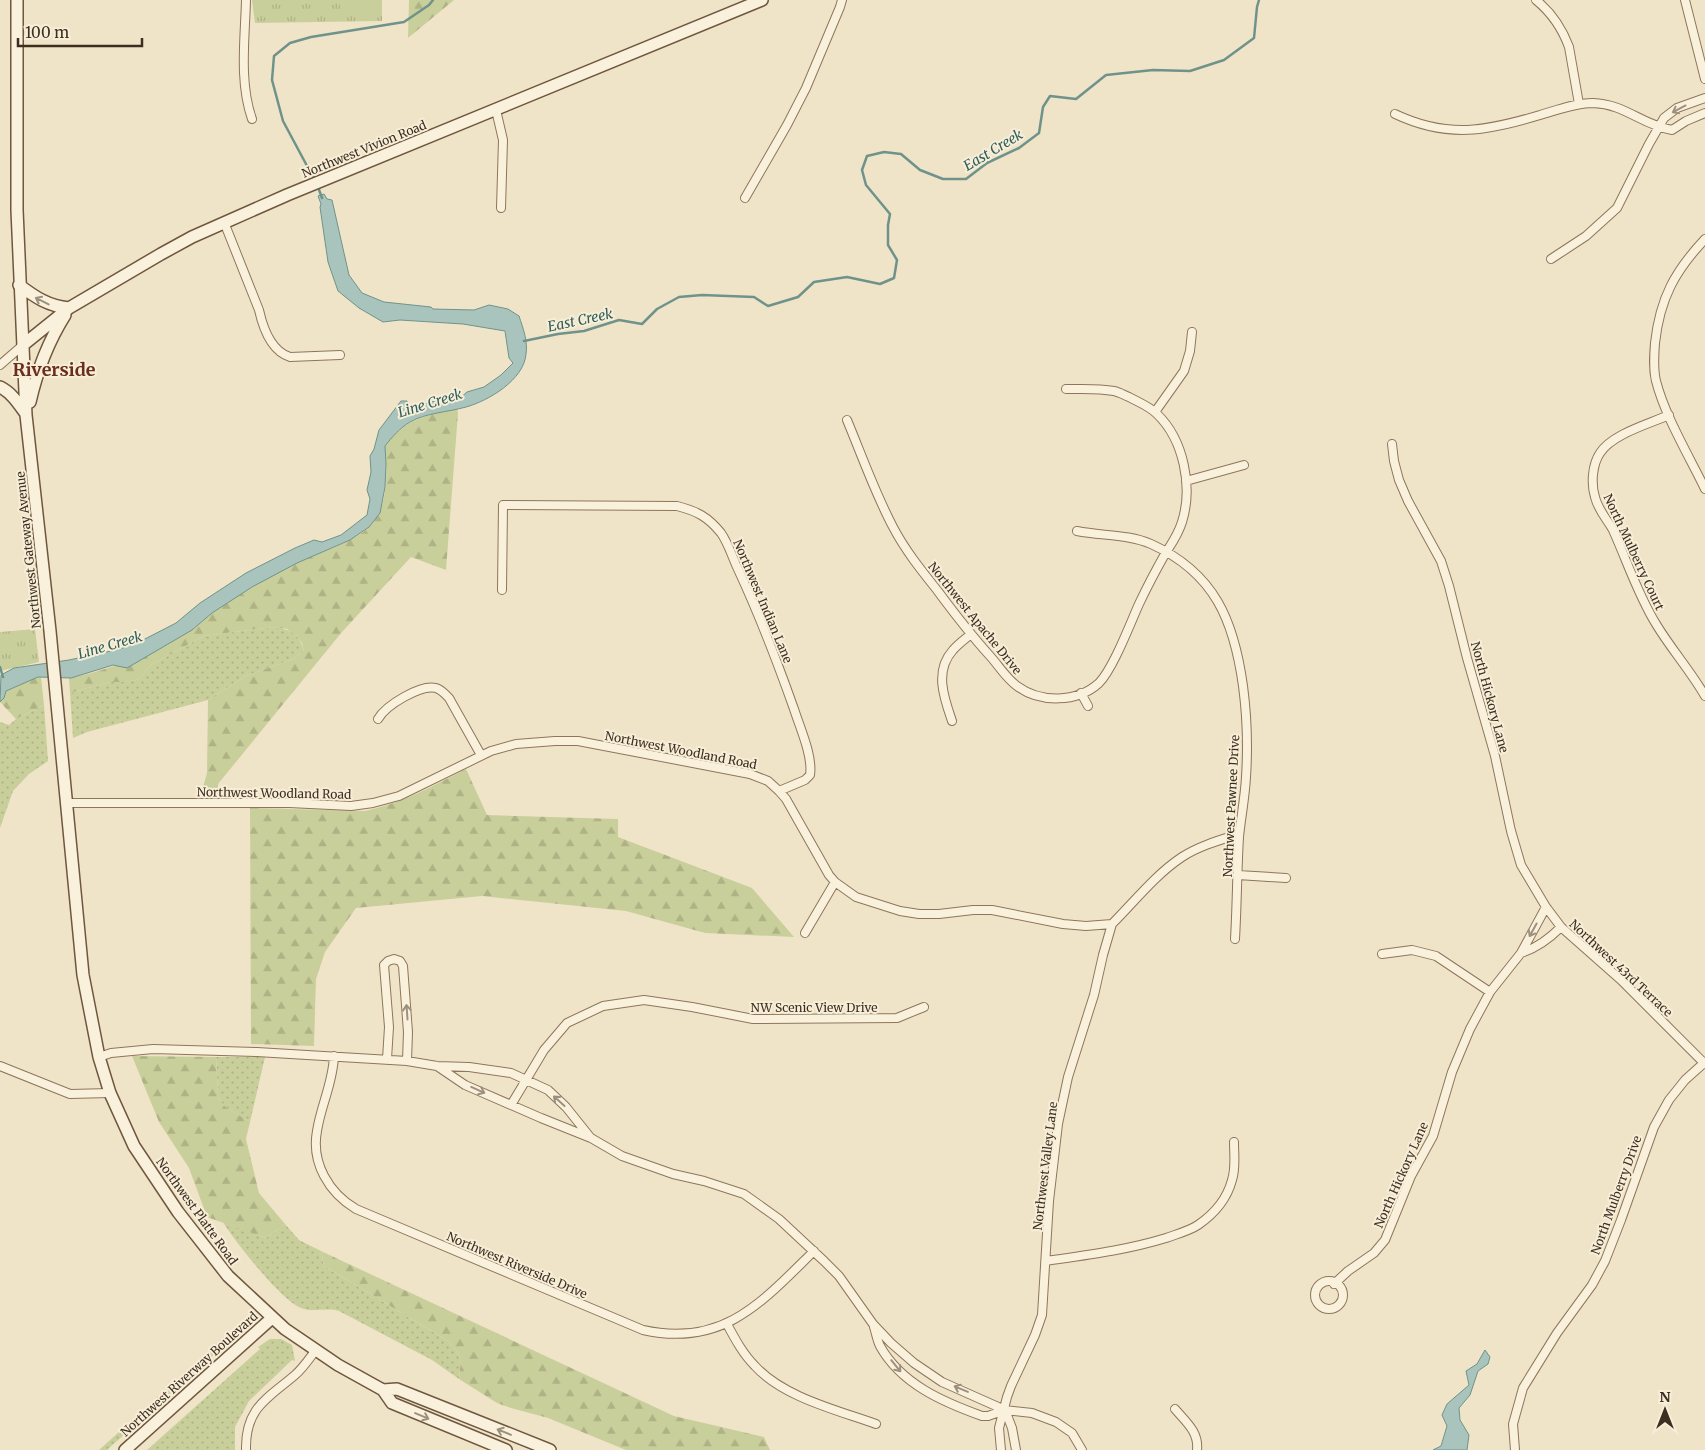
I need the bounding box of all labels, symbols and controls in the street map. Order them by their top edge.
scale bar [18,15,141,47]
text: 100 m [25,23,69,42]
one-way arrow [1671,104,1686,114]
street label: Northwest Vivion Road [300,117,428,181]
water label: East Creek [960,125,1026,175]
one-way arrow [35,295,50,305]
water label: East Creek [546,304,615,336]
district label: Riverside [12,358,96,381]
water label: Line Creek [396,385,465,421]
street label: Northwest Gateway Avenue [12,471,44,629]
street label: North Mulberry Court [1600,492,1668,613]
street label: Northwest Indian Lane [730,537,796,665]
street label: Northwest Apache Drive [925,559,1025,677]
water label: Line Creek [76,627,145,663]
street label: North Hickory Lane [1468,640,1512,754]
street label: Northwest Woodland Road [604,728,758,772]
street label: Northwest Pawnee Drive [1220,734,1242,878]
street label: Northwest Woodland Road [197,784,351,802]
street label: Northwest 43rd Terrace [1566,916,1676,1020]
one-way arrow [1528,922,1538,937]
street label: NW Scenic View Drive [751,1000,878,1015]
one-way arrow [402,1004,412,1020]
one-way arrow [470,1086,485,1096]
one-way arrow [553,1095,566,1106]
street label: Northwest Valley Lane [1030,1101,1060,1231]
street label: North Hickory Lane [1371,1120,1431,1230]
street label: North Mulberry Drive [1588,1134,1644,1256]
street label: Northwest Platte Road [153,1154,241,1268]
street label: Northwest Riverside Drive [444,1229,590,1301]
street label: Northwest Riverway Boulevard [117,1309,261,1439]
one-way arrow [890,1359,901,1372]
one-way arrow [953,1384,968,1393]
north arrow [1640,1385,1690,1435]
text: N [1659,1388,1671,1406]
one-way arrow [414,1411,429,1421]
one-way arrow [497,1427,513,1436]

